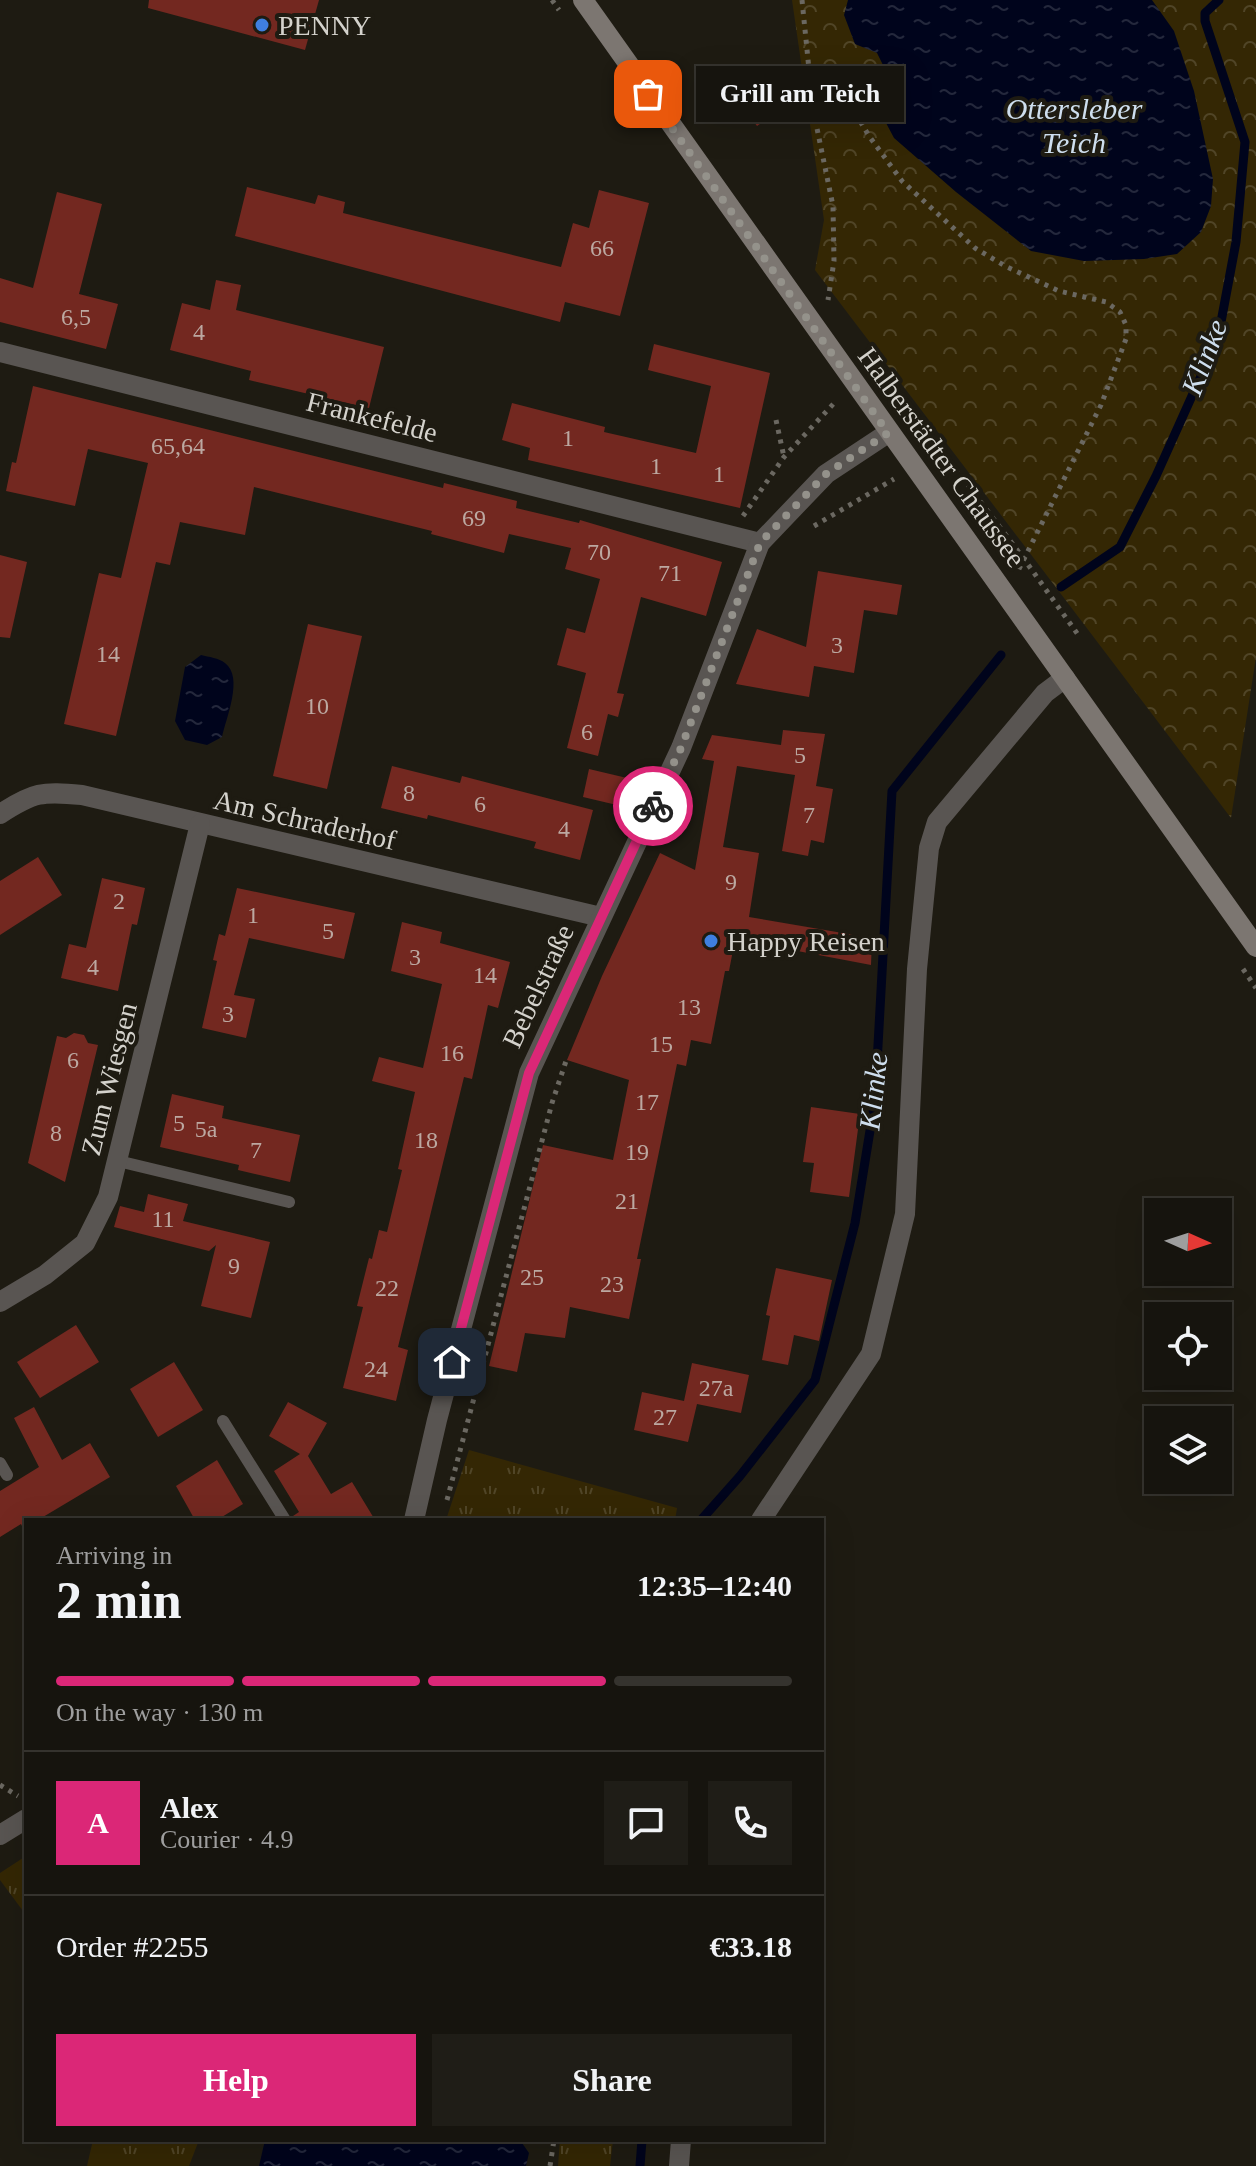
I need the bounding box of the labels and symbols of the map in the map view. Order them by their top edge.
place label: PENNY [278,10,371,41]
marker: PENNY [253,16,271,34]
pin [614,60,682,128]
callout: Grill am Teich [696,66,904,122]
water label: Ottersleber Teich [1006,92,1143,159]
house number: 66 [590,235,614,261]
house number: 6,5 [61,304,91,330]
water label: Klinke [1174,315,1233,400]
house number: 4 [193,319,205,345]
street label: Halberstädter Chaussee [852,341,1032,573]
street label: Frankefelde [303,386,441,448]
house number: 1 [562,425,574,451]
house number: 65,64 [151,433,205,459]
house number: 1 [650,453,662,479]
house number: 1 [713,461,725,487]
house number: 69 [462,505,486,531]
house number: 70 [587,539,611,565]
house number: 71 [658,560,682,586]
house number: 3 [831,632,843,658]
house number: 14 [96,641,120,667]
house number: 10 [305,693,329,719]
house number: 6 [581,719,593,745]
house number: 5 [794,742,806,768]
courier [613,766,693,846]
house number: 8 [403,780,415,806]
street label: Am Schraderhof [211,784,400,856]
house number: 6 [474,791,486,817]
house number: 7 [803,802,815,828]
house number: 4 [558,816,570,842]
house number: 9 [725,869,737,895]
house number: 2 [113,888,125,914]
house number: 1 [247,902,259,928]
house number: 5 [322,918,334,944]
street label: Bebelstraße [496,920,580,1052]
place label: Happy Reisen [727,926,885,957]
marker: Happy Reisen [702,932,720,950]
house number: 3 [409,944,421,970]
house number: 4 [87,954,99,980]
house number: 14 [473,962,497,988]
house number: 13 [677,994,701,1020]
street label: Zum Wiesgen [75,999,143,1159]
house number: 3 [222,1001,234,1027]
house number: 15 [649,1031,673,1057]
house number: 16 [440,1040,464,1066]
house number: 6 [67,1047,79,1073]
water label: Klinke [852,1050,894,1133]
house number: 17 [635,1089,659,1115]
house number: 5 [173,1110,185,1136]
house number: 5a [195,1116,218,1142]
house number: 8 [50,1120,62,1146]
house number: 18 [414,1127,438,1153]
house number: 7 [250,1137,262,1163]
house number: 19 [625,1139,649,1165]
house number: 21 [615,1188,639,1214]
north arrow [1144,1198,1232,1286]
house number: 11 [151,1206,175,1232]
house number: 9 [228,1253,240,1279]
house number: 25 [520,1264,544,1290]
house number: 23 [600,1271,624,1297]
house number: 22 [375,1275,399,1301]
pin [418,1328,486,1396]
house number: 24 [364,1356,388,1382]
house number: 27a [699,1375,734,1401]
house number: 27 [653,1404,677,1430]

